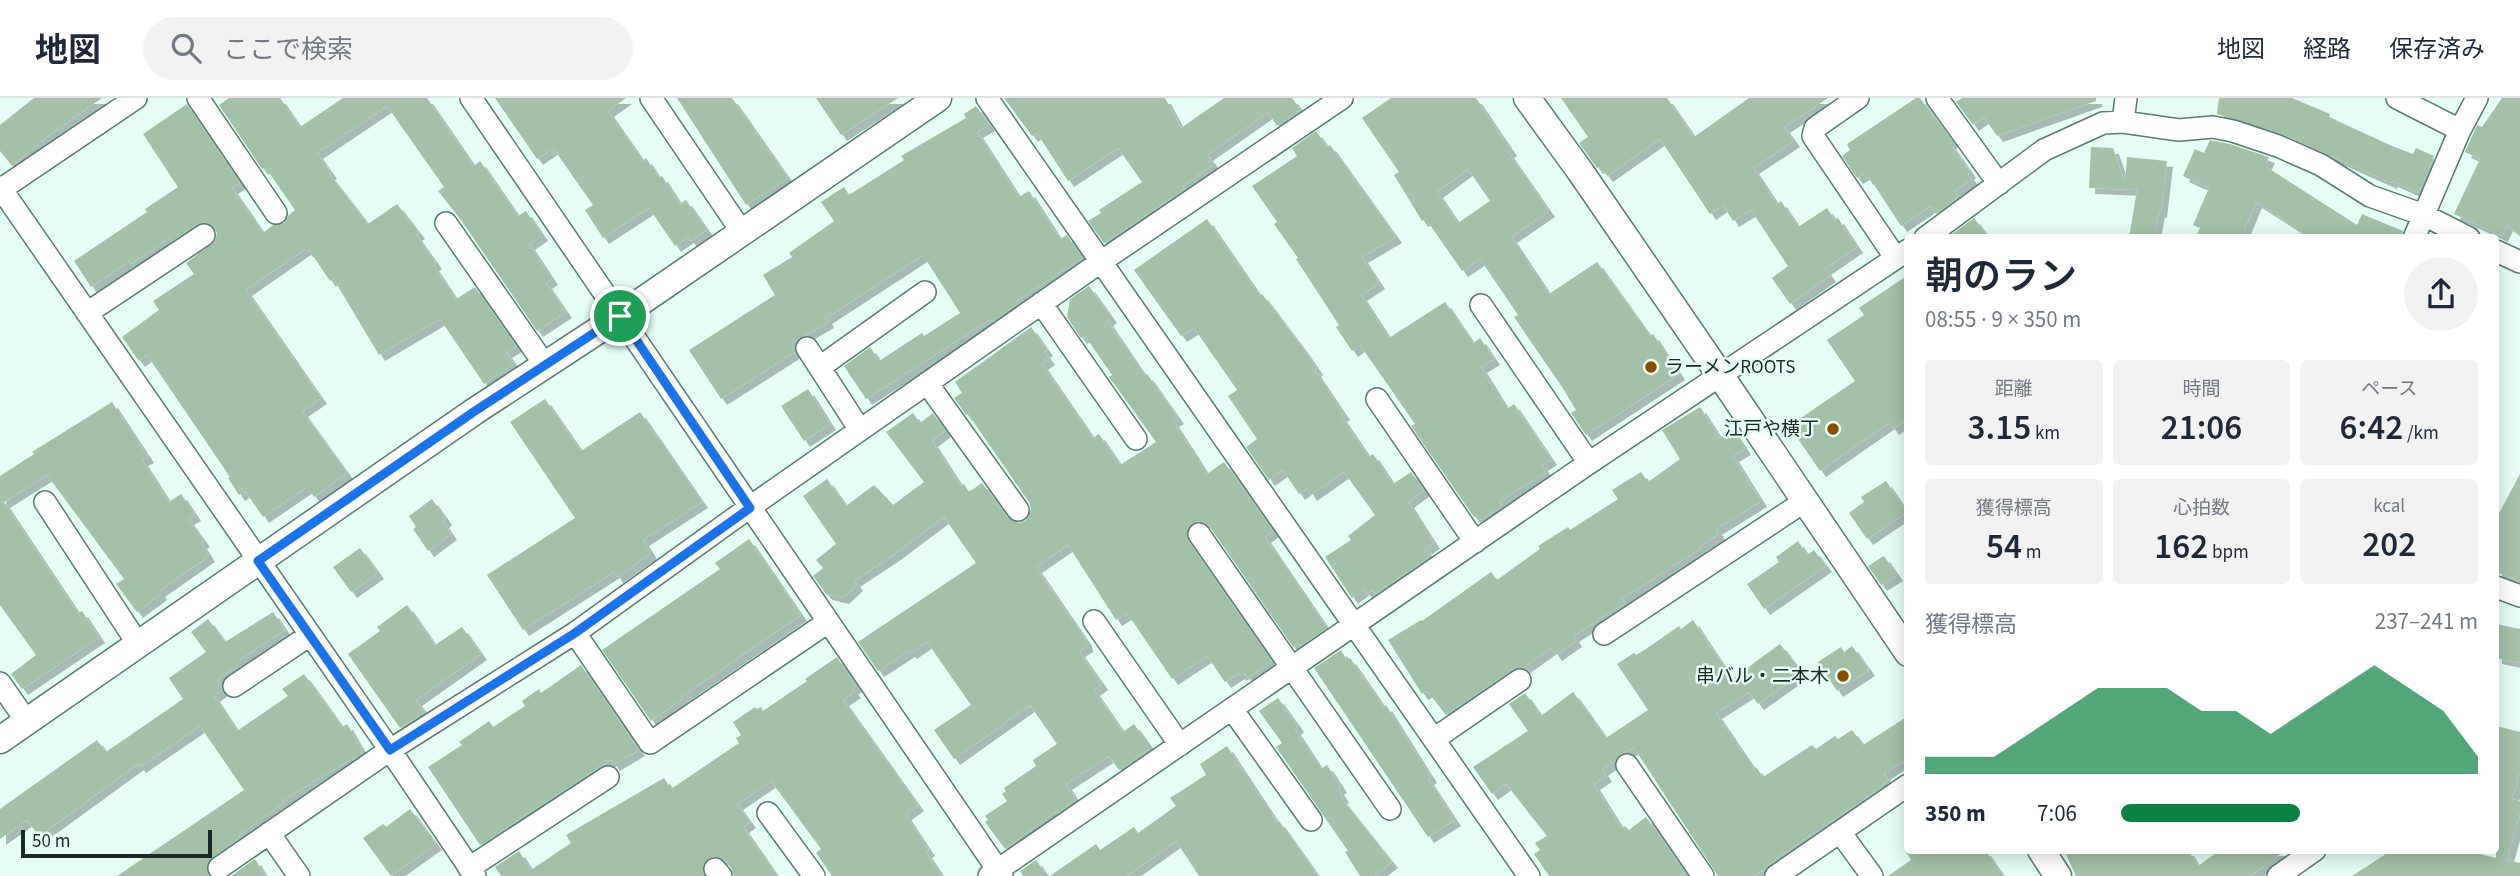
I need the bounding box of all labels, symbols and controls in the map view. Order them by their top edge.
search box [143,17,633,80]
text: 地図 [35,27,101,74]
icon: search [167,29,205,67]
text: ここで検索 [223,31,353,68]
text: 地図 [2217,32,2265,67]
text: 経路 [2303,32,2351,67]
text: 保存済み [2389,32,2485,67]
text: 朝のラン [1925,250,2077,304]
button: share [2404,257,2478,331]
pin [590,286,650,346]
icon: arrive [601,297,639,335]
text: 08:55 · 9 × 350 m [1925,303,2081,336]
place label: ラーメンROOTS [1665,354,1795,381]
marker: ラーメンROOTS [1643,359,1659,375]
text: 距離 [1995,376,2033,403]
text: 時間 [2182,376,2221,403]
text: ペース [2361,376,2417,403]
text: 3.15 [1968,403,2031,453]
text: 21:06 [2161,403,2242,453]
text: 6:42 [2340,403,2403,453]
place label: 江戸や横丁 [1724,416,1819,443]
text: km [2031,420,2060,447]
text: /km [2403,420,2439,447]
marker: 江戸や横丁 [1825,421,1841,437]
text: kcal [2373,493,2405,520]
text: 獲得標高 [1976,495,2052,522]
text: 心拍数 [2173,495,2230,522]
text: 202 [2362,520,2416,570]
text: 54 [1986,522,2022,572]
text: 162 [2154,522,2208,572]
text: m [2022,539,2042,566]
text: bpm [2208,539,2249,566]
text: 237–241 m [2375,605,2478,638]
text: 獲得標高 [1925,608,2017,641]
place label: 串バル・二本木 [1696,663,1829,690]
marker: 串バル・二本木 [1835,668,1851,684]
text: 350 m [1925,797,1986,830]
text: 7:06 [2037,797,2077,830]
scale bar [21,827,212,859]
text: 50 m [32,828,70,855]

